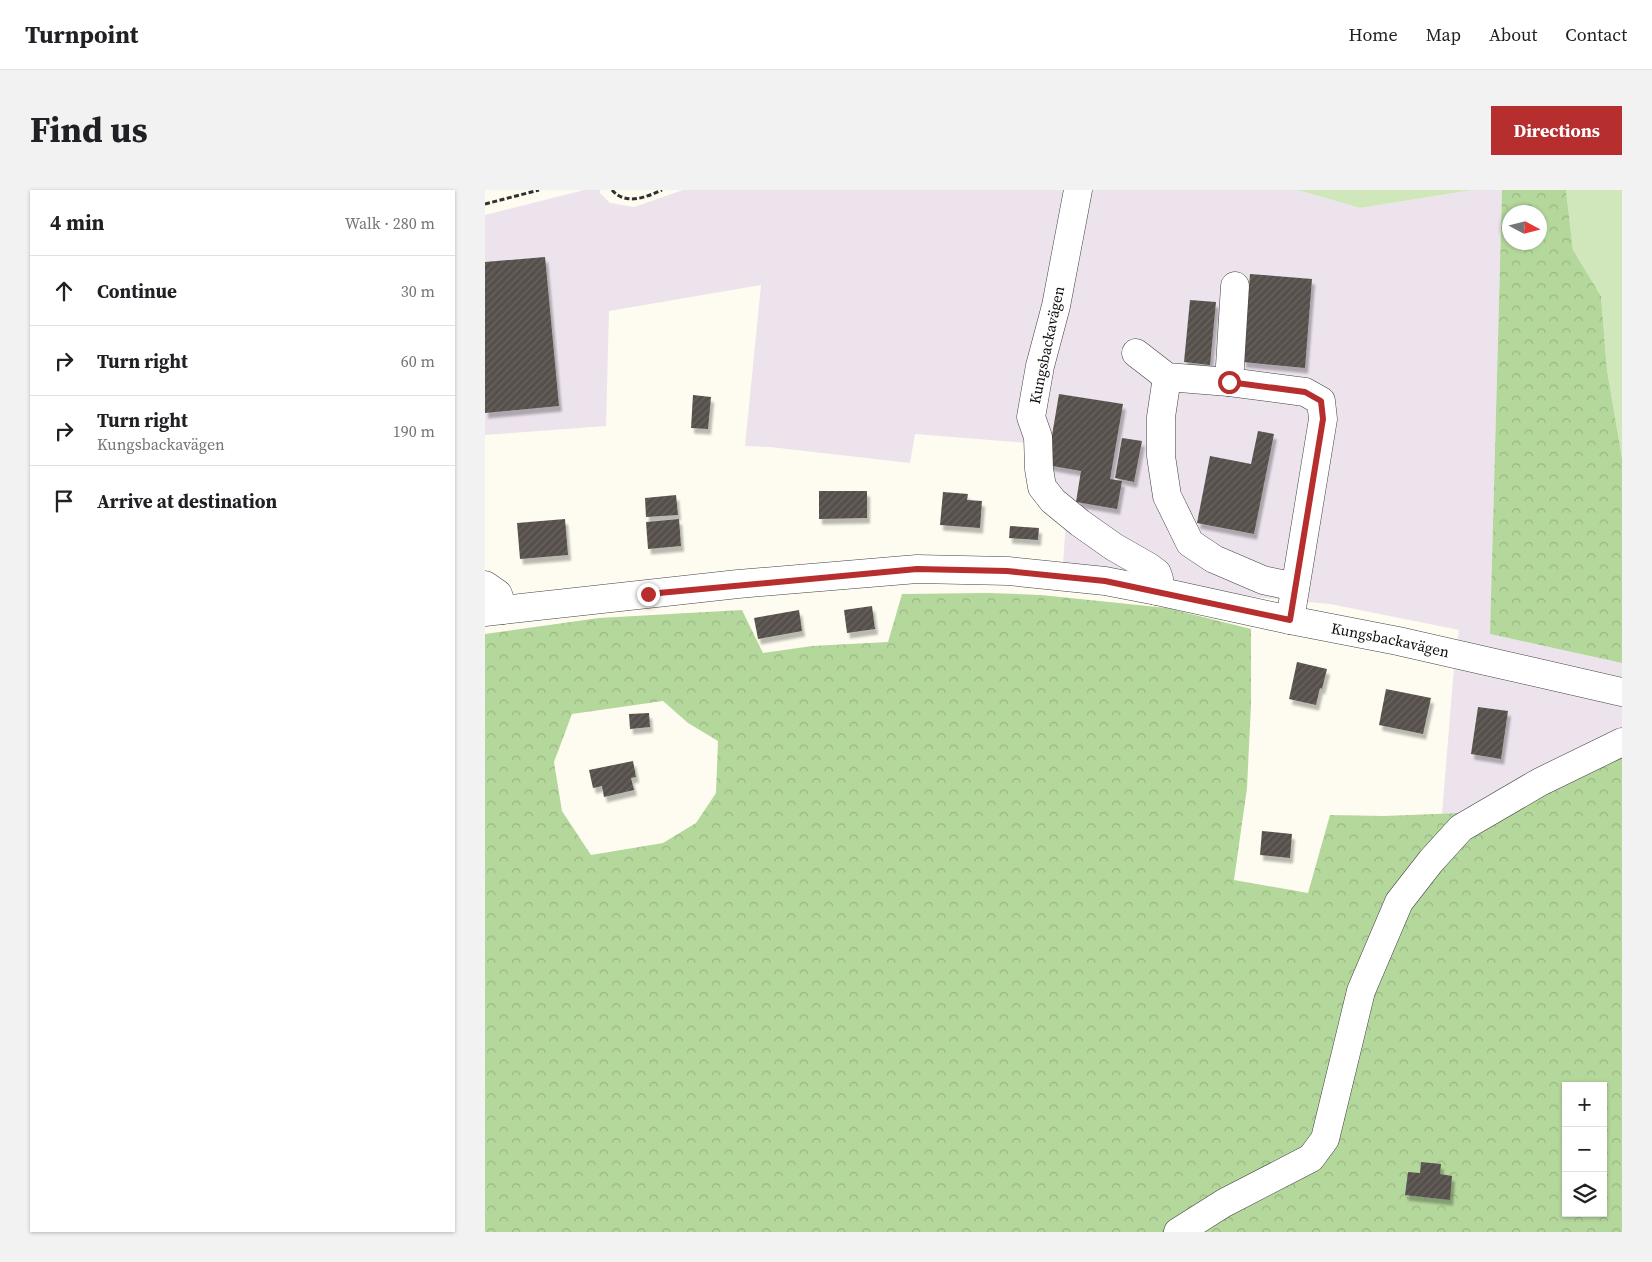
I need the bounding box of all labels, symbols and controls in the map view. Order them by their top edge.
text: Turnpoint [25,18,138,51]
text: Home [1349,22,1398,47]
text: Map [1426,22,1461,47]
text: About [1489,22,1537,47]
text: Contact [1565,22,1627,47]
text: Find us [30,106,148,154]
button: Directions [1491,106,1622,155]
north arrow [1502,205,1547,250]
text: 4 min [50,208,105,237]
text: Walk · 280 m [345,212,435,234]
icon: ahead [50,277,78,305]
text: Continue [97,278,177,304]
text: 30 m [401,280,435,302]
street label: Kungsbackavägen [1024,284,1069,406]
icon: right [50,347,78,375]
text: Turn right [97,348,188,374]
text: 60 m [401,350,435,372]
route start [1218,371,1241,394]
text: Turn right [97,407,188,433]
icon: right [50,417,78,445]
text: 190 m [393,420,435,442]
text: Kungsbackavägen [97,433,225,455]
icon: arrive [50,487,78,515]
text: Arrive at destination [97,488,277,514]
route end [637,583,660,606]
street label: Kungsbackavägen [1330,617,1451,662]
map controls [1562,1082,1607,1217]
button: + [1562,1082,1607,1127]
button: − [1562,1127,1607,1172]
button: layers [1562,1172,1607,1217]

